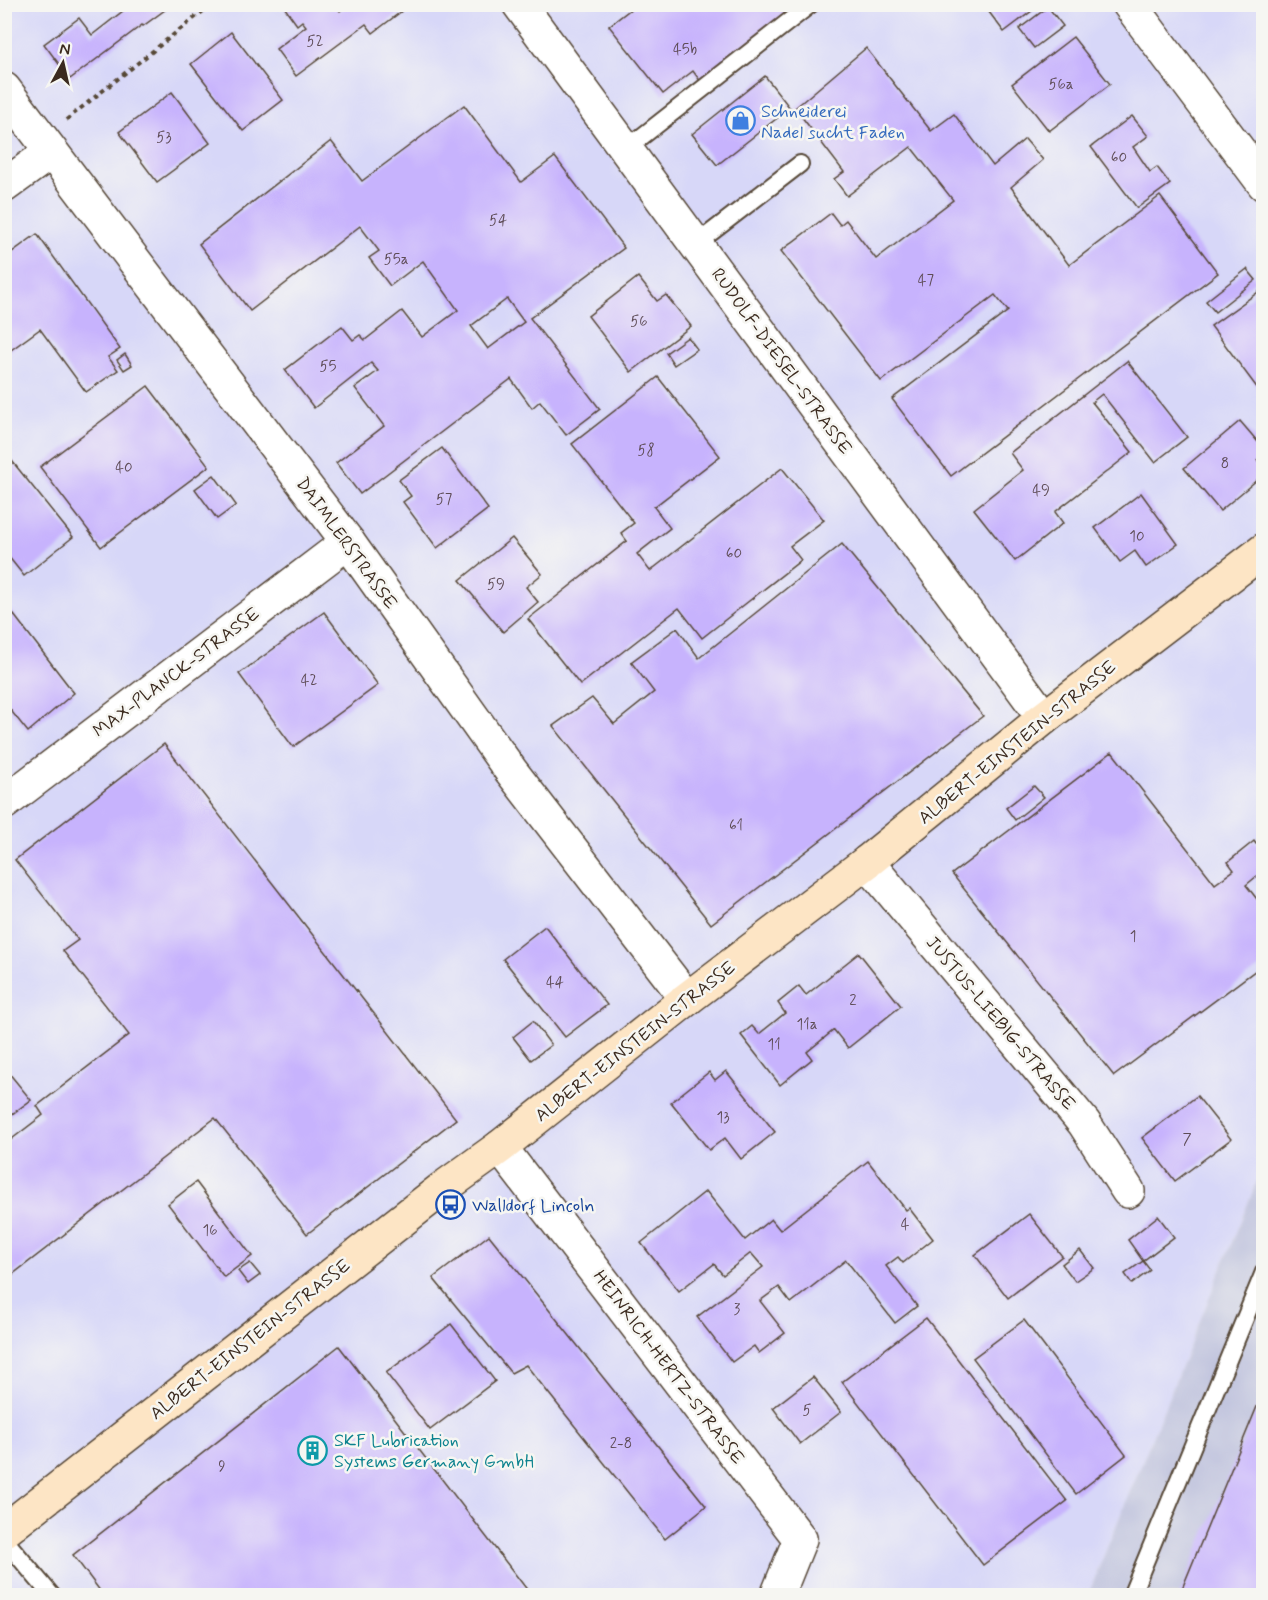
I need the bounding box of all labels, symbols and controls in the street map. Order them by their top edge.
house number: 52 [307,32,324,52]
north arrow [33,33,93,93]
text: N [58,38,72,61]
house number: 45b [673,40,697,60]
house number: 56a [1048,75,1074,95]
place label: Schneiderei Nadel sucht Faden [761,100,905,145]
shop icon: Schneiderei Nadel sucht Faden [724,105,756,137]
house number: 53 [156,128,172,148]
house number: 60 [1111,148,1127,168]
house number: 54 [489,211,507,231]
house number: 55a [384,250,409,270]
street label: RUDOLF-DIESEL-STRASSE [705,264,857,460]
house number: 47 [918,271,935,291]
house number: 56 [630,312,648,332]
house number: 55 [320,357,337,377]
house number: 58 [637,441,655,461]
house number: 8 [1221,454,1229,474]
house number: 40 [115,458,133,478]
street label: DAIMLERSTRASSE [290,473,402,615]
house number: 49 [1032,481,1050,501]
house number: 57 [436,490,453,510]
house number: 10 [1129,527,1145,547]
house number: 60 [726,544,742,564]
house number: 59 [487,575,505,595]
street label: MAX-PLANCK-STRASSE [88,602,265,743]
street label: ALBERT-EINSTEIN-STRASSE [914,655,1122,830]
house number: 42 [301,671,317,691]
house number: 61 [729,816,743,836]
house number: 1 [1130,927,1136,947]
street label: JUSTUS-LIEBIG-STRASSE [920,931,1081,1116]
street label: ALBERT-EINSTEIN-STRASSE [530,956,741,1128]
house number: 44 [546,973,564,993]
house number: 2 [849,991,857,1011]
house number: 11a [797,1015,818,1035]
house number: 11 [767,1035,781,1055]
house number: 13 [716,1108,730,1128]
house number: 7 [1182,1130,1192,1150]
bus stop icon: Walldorf Lincoln [435,1189,467,1221]
place label: Walldorf Lincoln [472,1194,595,1218]
house number: 4 [901,1215,910,1235]
house number: 16 [202,1221,218,1241]
street label: ALBERT-EINSTEIN-STRASSE [145,1254,356,1426]
street label: HEINRICH-HERTZ-STRASSE [587,1266,749,1470]
house number: 3 [734,1300,741,1320]
house number: 5 [802,1401,812,1421]
place label: SKF Lubrication Systems Germany GmbH [334,1429,534,1474]
building icon: SKF Lubrication Systems Germany GmbH [297,1434,329,1466]
house number: 2-8 [610,1434,632,1454]
house number: 9 [218,1457,226,1477]

